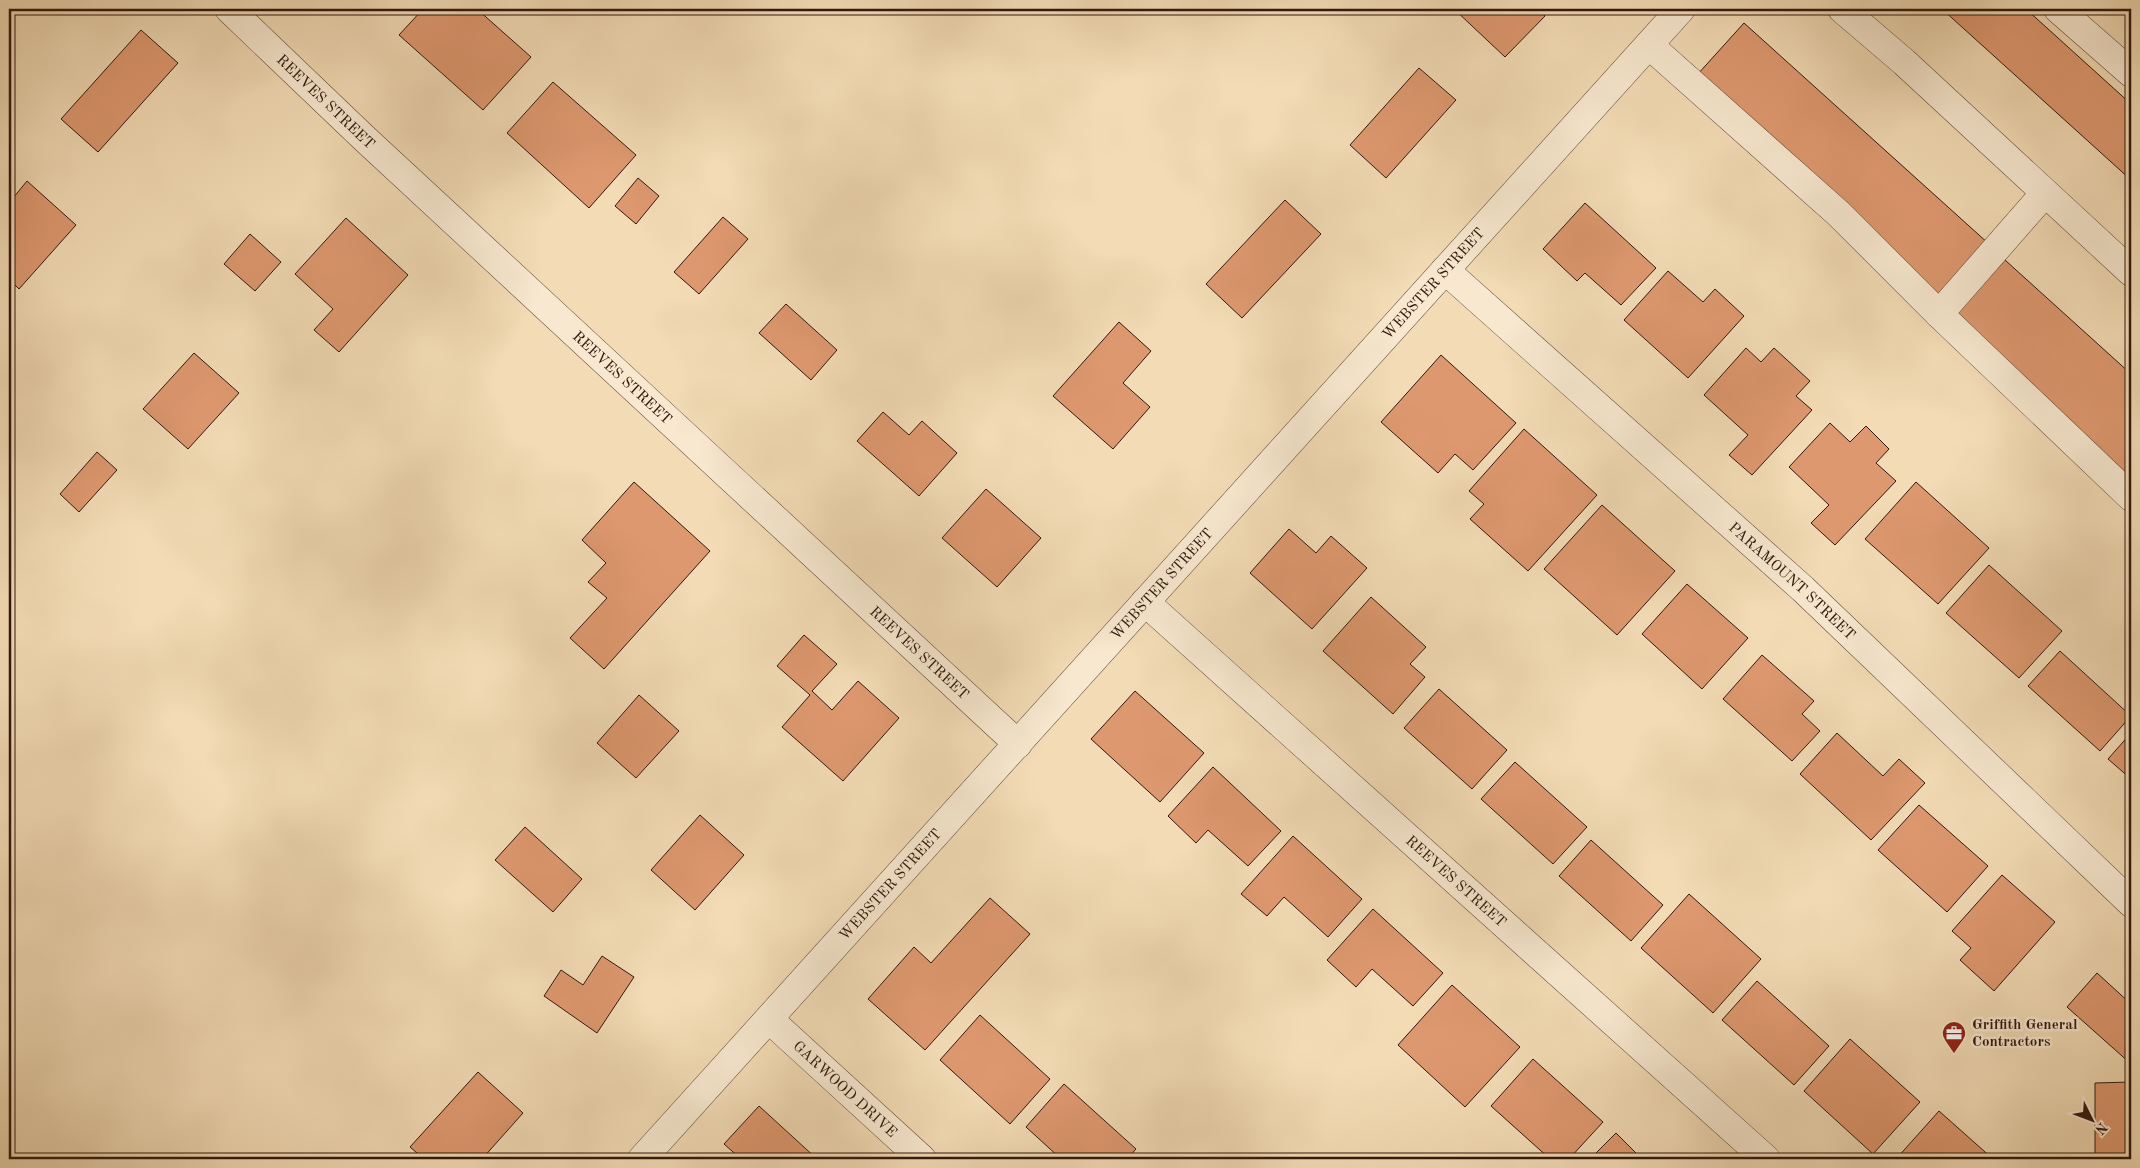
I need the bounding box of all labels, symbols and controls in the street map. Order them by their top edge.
street label: REEVES STREET [273,53,377,153]
street label: WEBSTER STREET [1380,226,1488,343]
street label: REEVES STREET [569,329,674,428]
street label: PARAMOUNT STREET [1725,520,1857,644]
street label: WEBSTER STREET [1109,526,1217,644]
street label: REEVES STREET [866,604,971,703]
street label: WEBSTER STREET [837,827,945,944]
street label: REEVES STREET [1402,834,1508,931]
place label: Griffith General Contractors [1972,1018,2078,1050]
office icon: Griffith General Contractors [1941,1020,1967,1054]
street label: GARWOOD DRIVE [789,1039,899,1141]
north arrow [2068,1096,2118,1146]
text: N [2092,1119,2110,1137]

